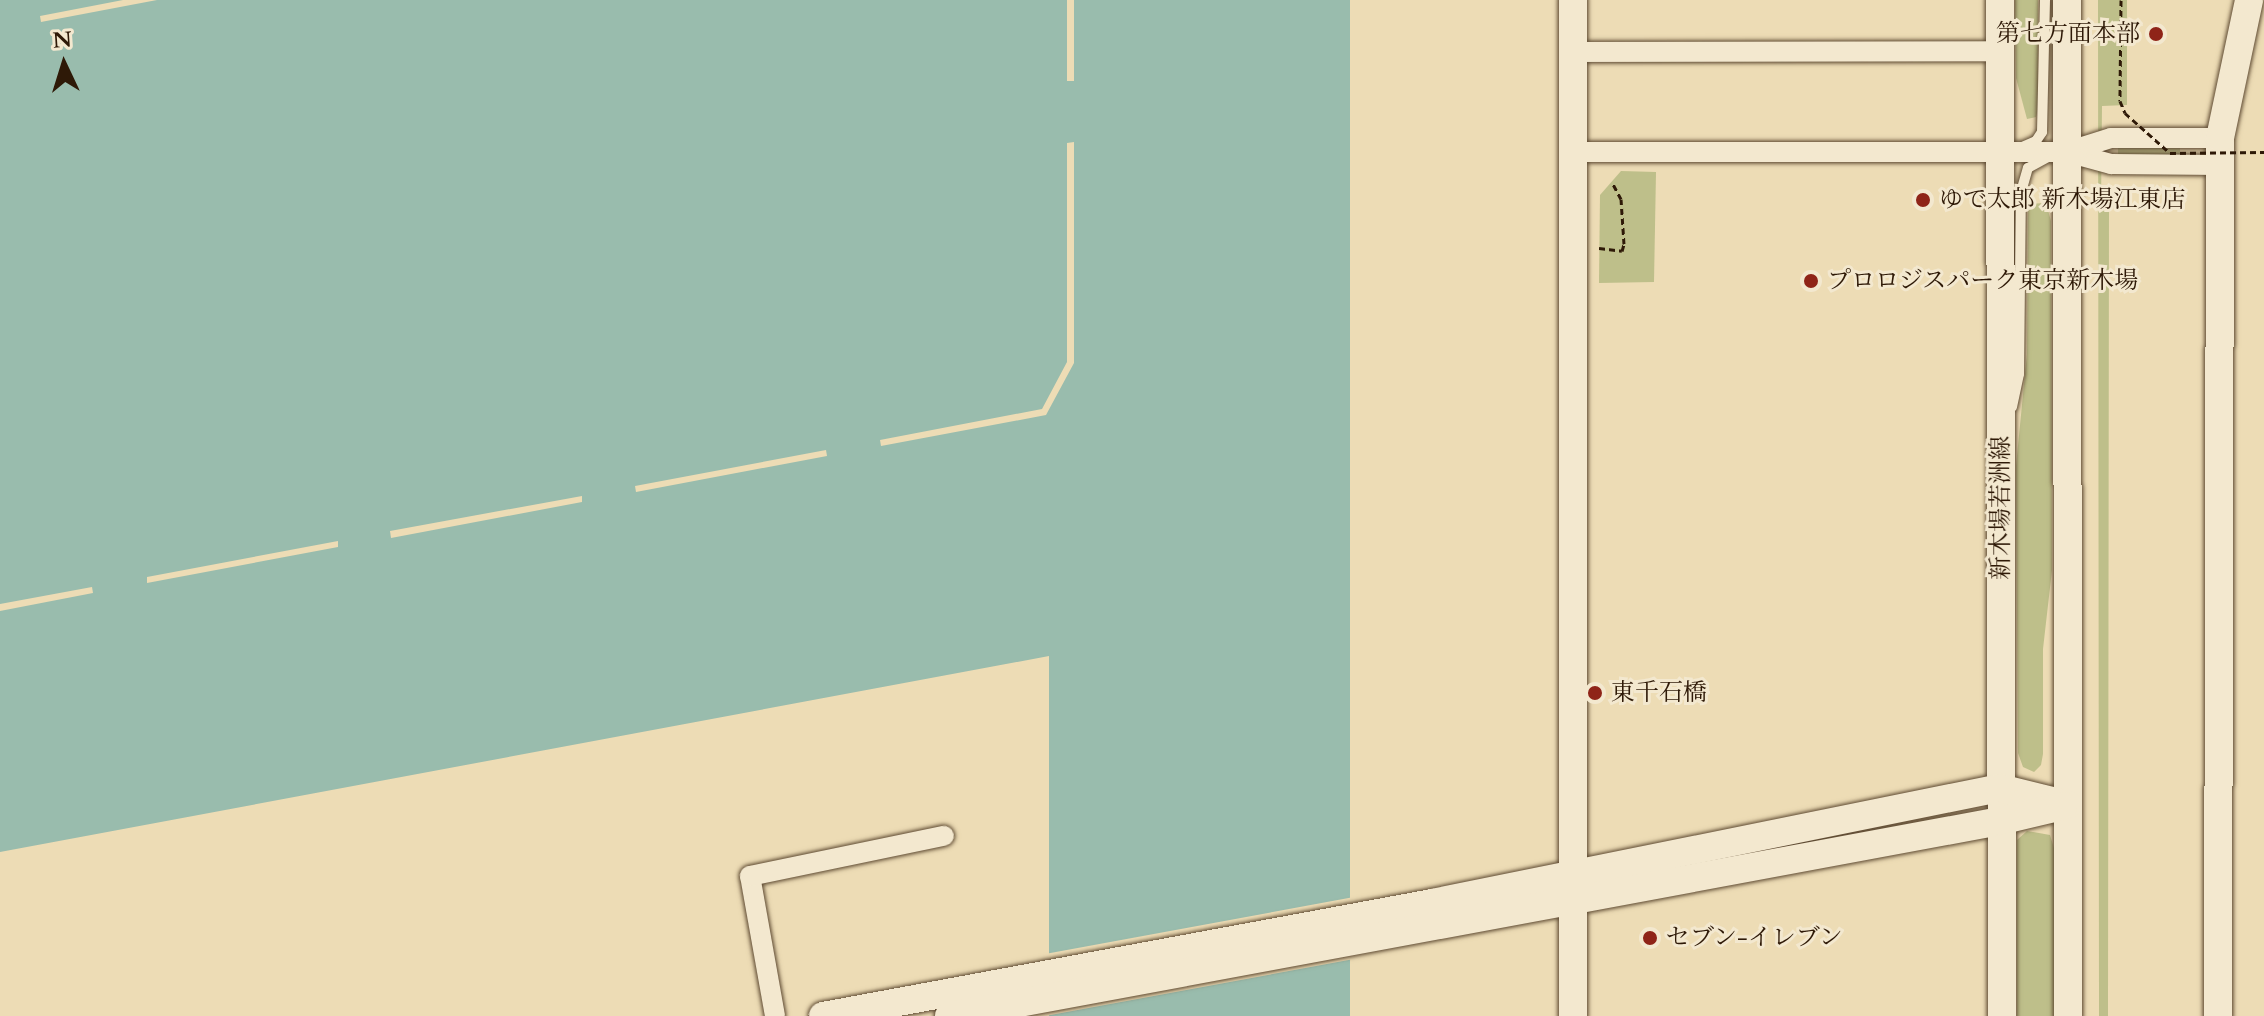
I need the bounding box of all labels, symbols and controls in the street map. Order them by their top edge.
place label: 第七方面本部 [1996,20,2140,48]
north arrow [24,24,104,104]
text: N [52,24,73,56]
marker: 第七方面本部 [2147,25,2165,43]
place label: ゆで太郎 新木場江東店 [1939,186,2185,214]
marker: ゆで太郎 新木場江東店 [1914,191,1932,209]
place label: プロロジスパーク東京新木場 [1827,267,2139,295]
marker: プロロジスパーク東京新木場 [1802,272,1820,290]
street label: 新木場若洲線 [1987,436,2015,580]
place label: 東千石橋 [1611,679,1707,707]
marker: 東千石橋 [1586,684,1604,702]
place label: セブン-イレブン [1666,924,1845,952]
marker: セブン-イレブン [1641,929,1659,947]

